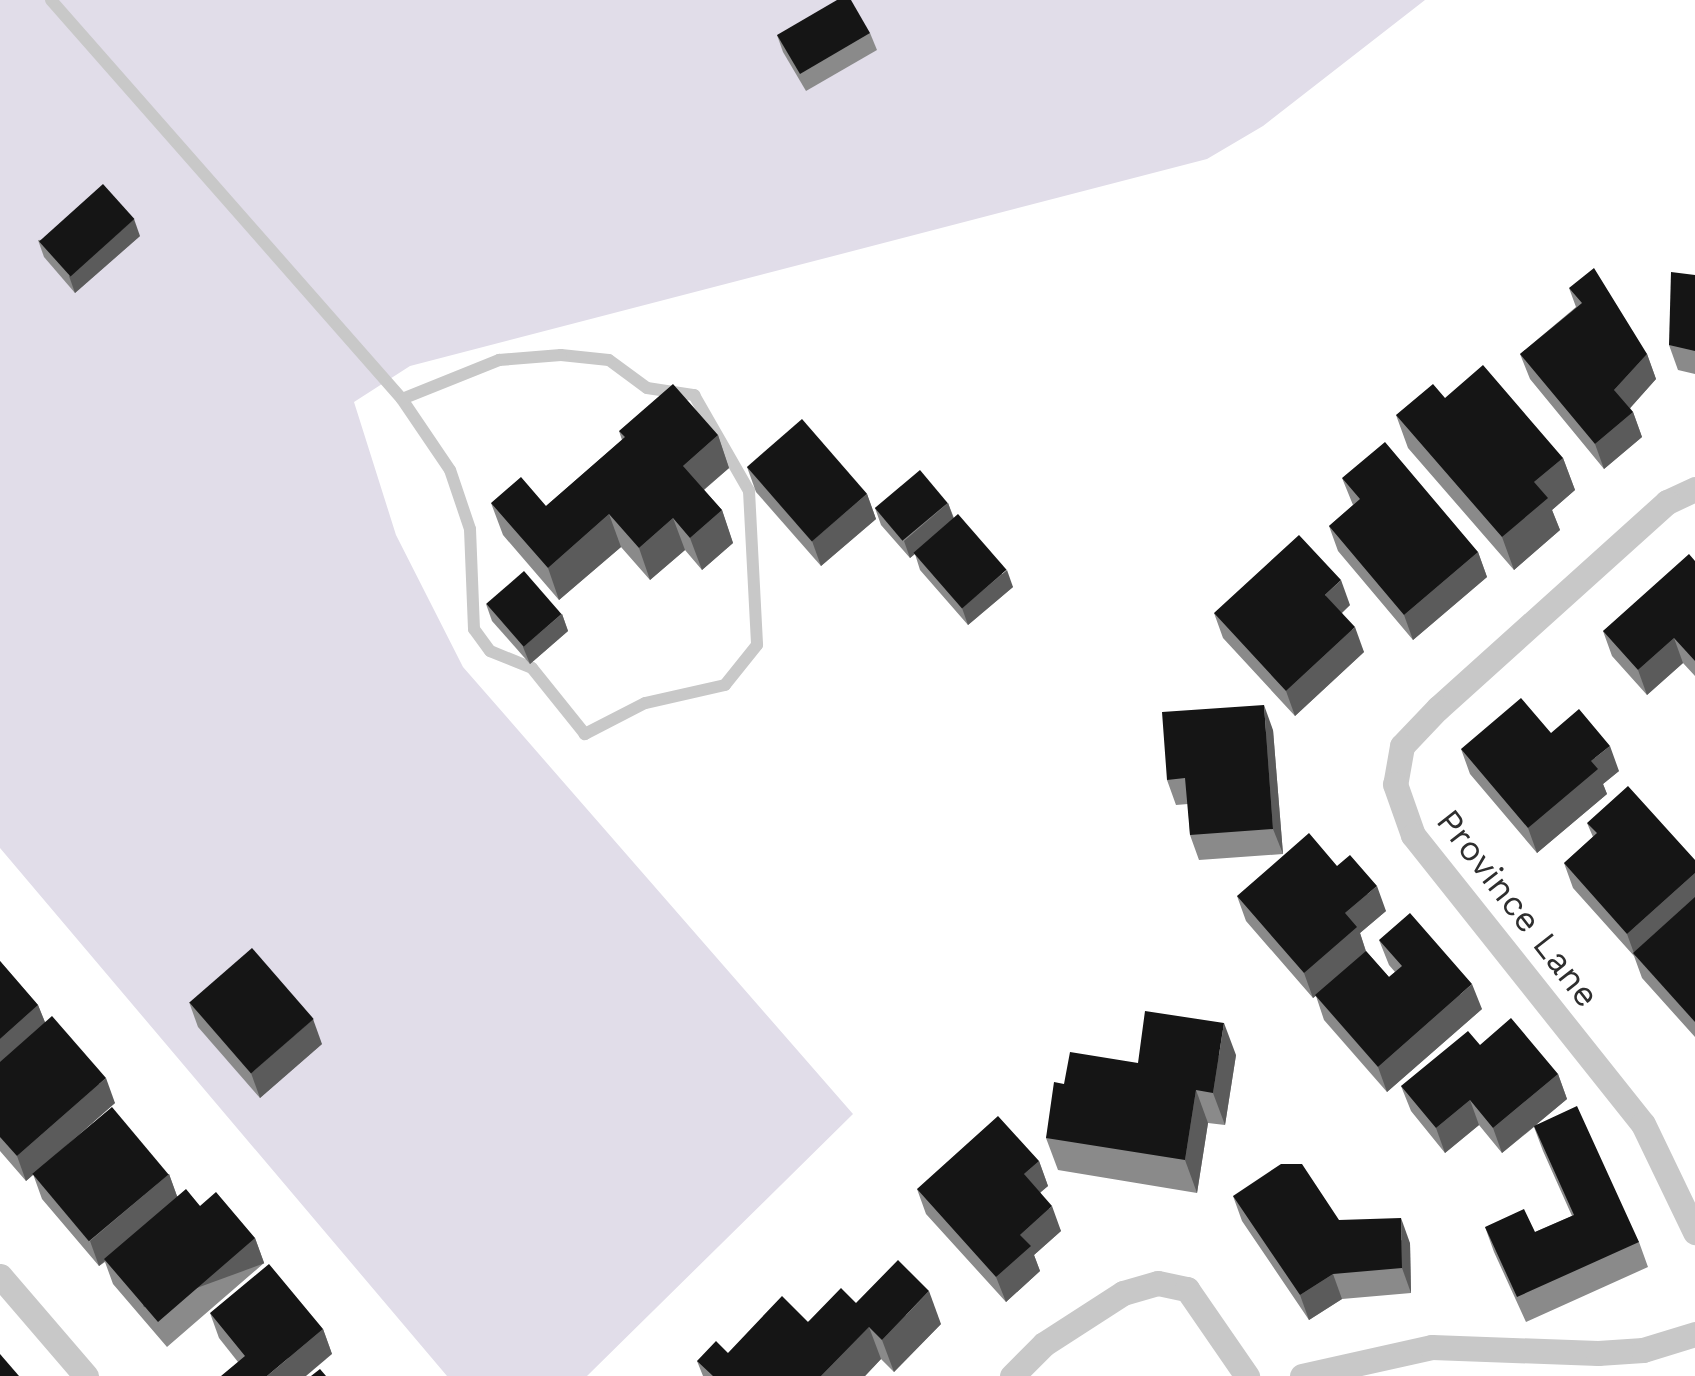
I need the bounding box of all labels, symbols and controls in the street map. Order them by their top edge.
street label: Province Lane [1428,801,1608,1015]

